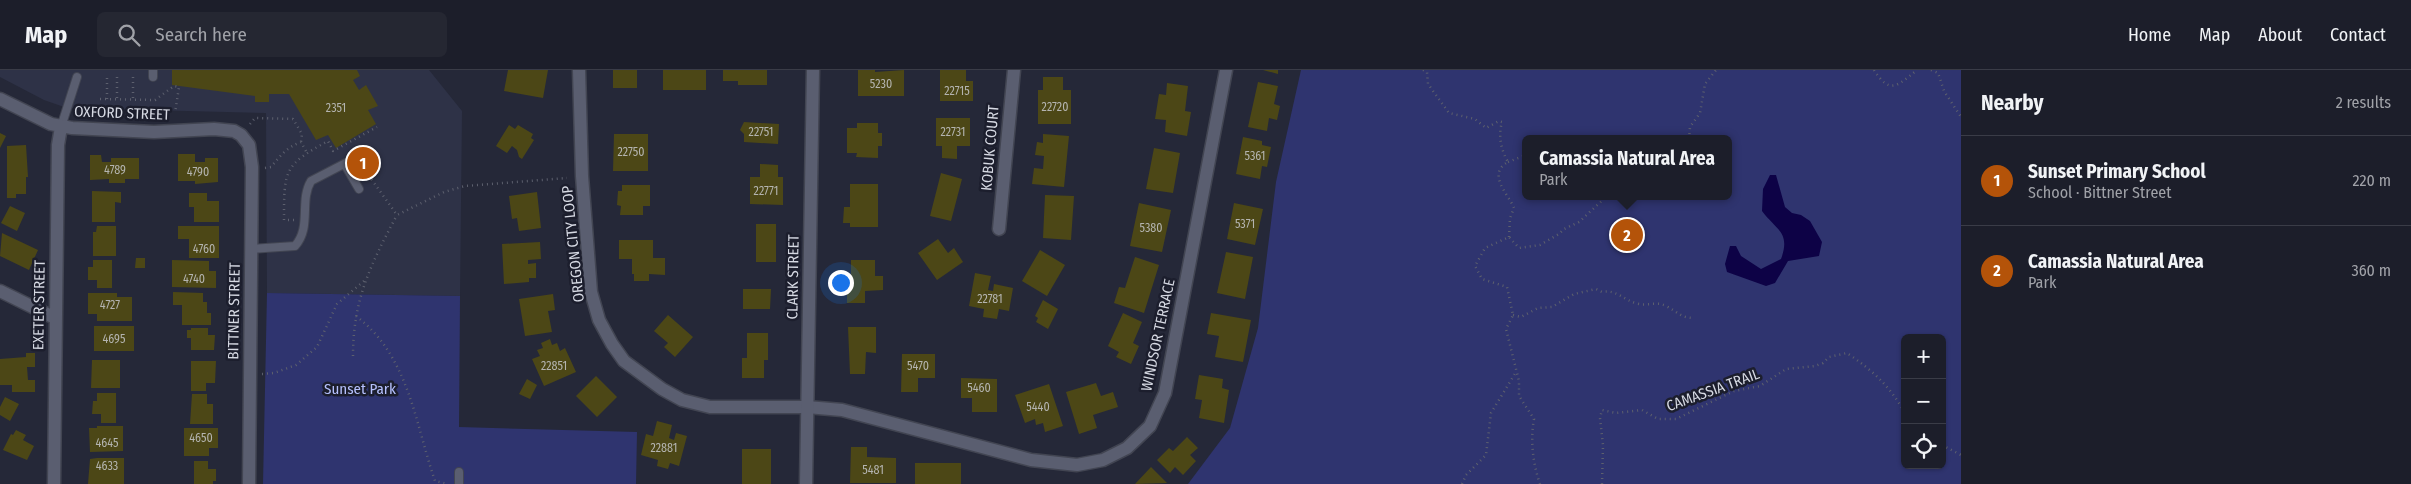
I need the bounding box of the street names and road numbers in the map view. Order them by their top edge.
street label: OXFORD STREET [74,102,170,124]
street label: KOBUK COURT [977,104,1003,192]
street label: OREGON CITY LOOP [558,185,588,303]
street label: CLARK STREET [783,234,803,320]
street label: EXETER STREET [29,260,49,350]
street label: BITTNER STREET [224,262,244,360]
street label: WINDSOR TERRACE [1137,277,1179,393]
street label: CAMASSIA TRAIL [1664,365,1762,415]

